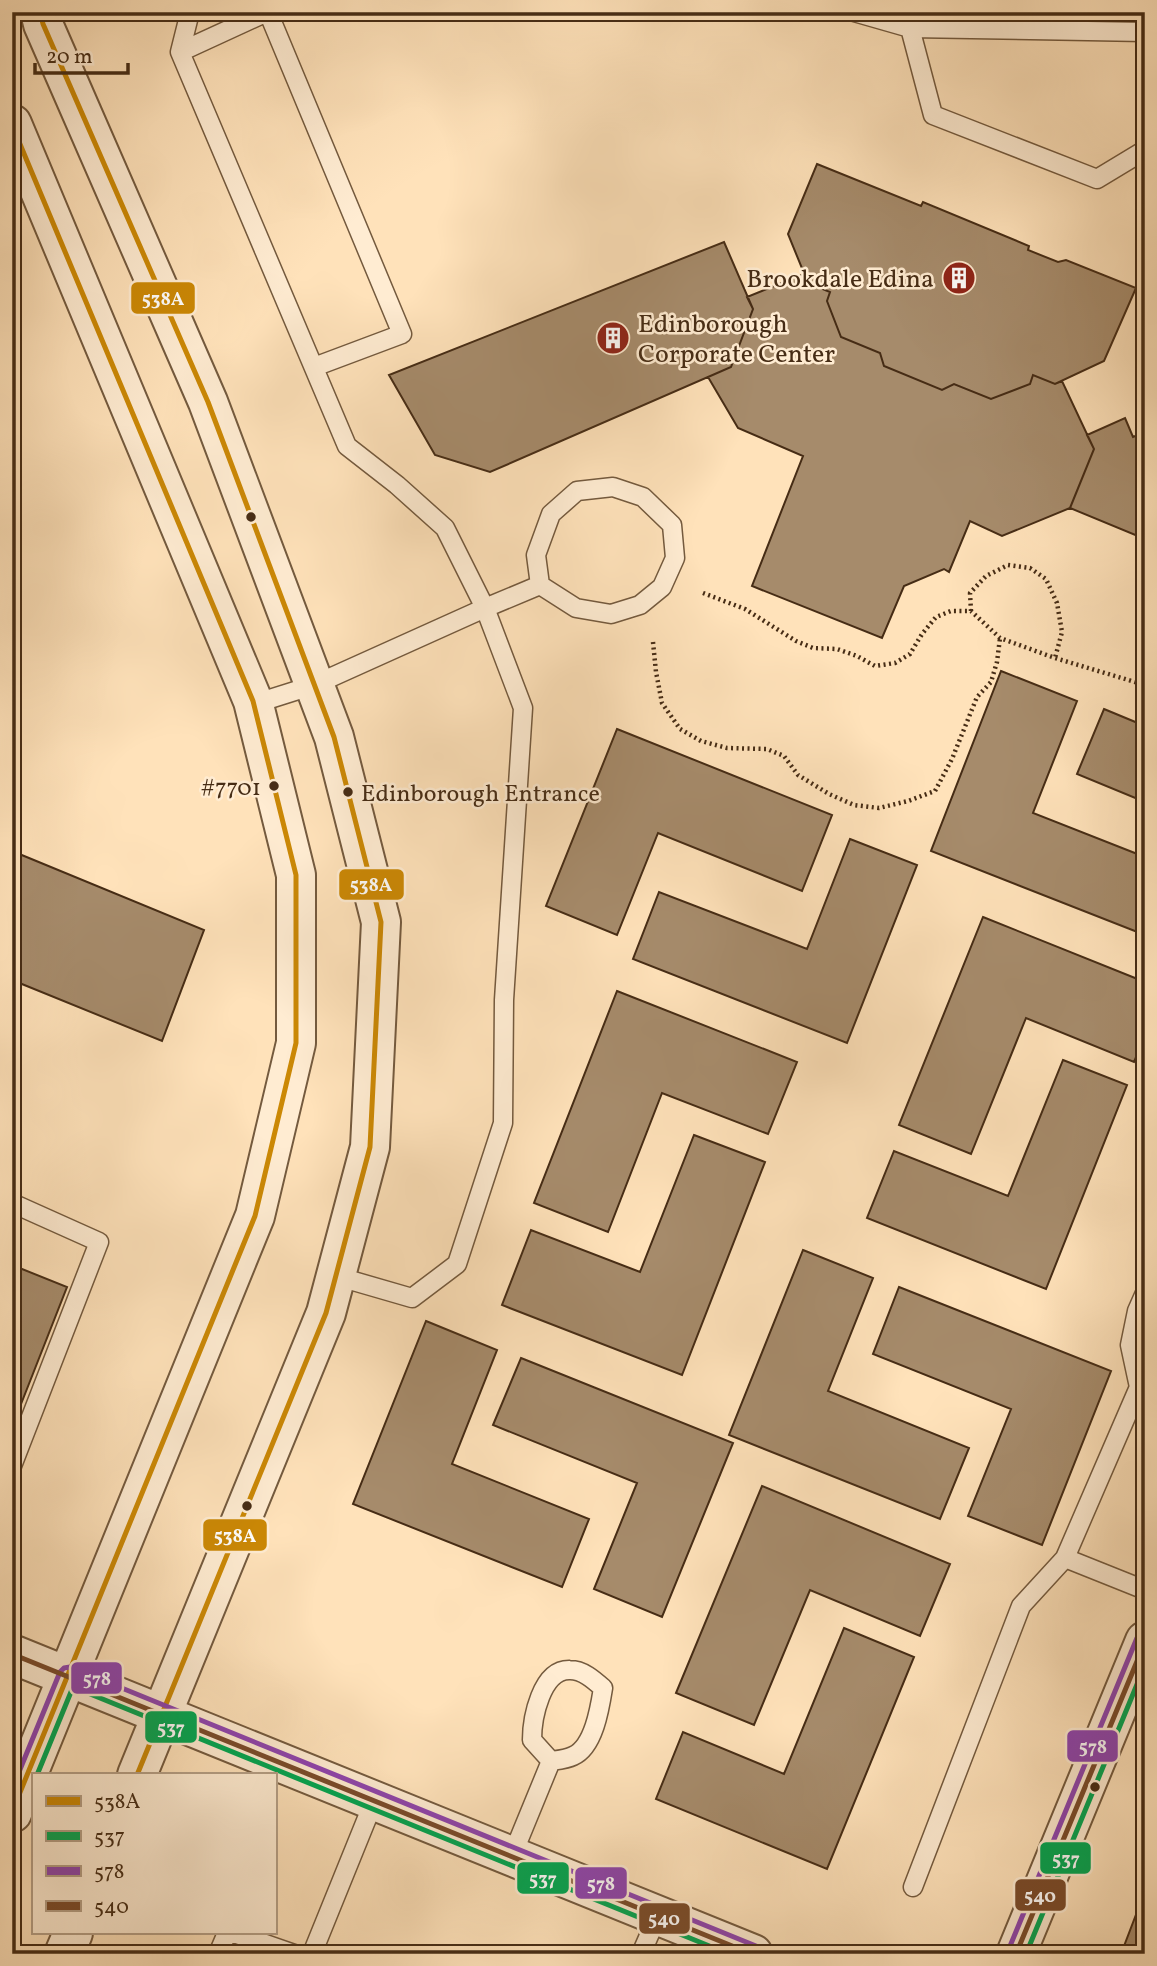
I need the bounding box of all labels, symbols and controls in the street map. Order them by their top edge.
scale bar [35,32,128,76]
text: 20 m [46,43,92,72]
building icon: Brookdale Edina [940,259,978,297]
place label: Brookdale Edina [746,262,934,298]
line badge: 538A [130,281,196,315]
text: 538A [142,287,185,313]
place label: Edinborough Corporate Center [638,307,835,373]
building icon: Edinborough Corporate Center [594,319,632,357]
unlabelled marker [244,510,258,524]
place label: #7701 [201,772,261,806]
place label: Edinborough Entrance [361,778,600,812]
marker: #7701 [267,779,281,793]
marker: Edinborough Entrance [341,785,355,799]
line badge: 538A [338,868,405,901]
text: 538A [350,873,393,899]
unlabelled marker [240,1499,254,1513]
line badge: 538A [202,1518,268,1552]
text: 538A [214,1524,257,1550]
line badge: 578 [70,1661,123,1695]
text: 578 [83,1667,111,1693]
line badge: 537 [144,1710,198,1744]
text: 537 [157,1716,185,1742]
line badge: 578 [1066,1729,1119,1763]
text: 578 [1079,1735,1107,1761]
legend [32,1773,276,1934]
unlabelled marker [1088,1780,1102,1794]
text: 538A [94,1788,141,1817]
text: 537 [94,1823,125,1852]
line badge: 537 [1039,1841,1092,1875]
text: 537 [1052,1847,1080,1873]
text: 578 [94,1858,124,1887]
line badge: 537 [516,1861,570,1895]
line badge: 578 [574,1866,628,1900]
text: 537 [529,1867,557,1893]
text: 578 [587,1872,615,1898]
line badge: 540 [1014,1878,1067,1912]
text: 540 [1024,1884,1056,1910]
text: 540 [94,1893,129,1922]
line badge: 540 [638,1902,691,1935]
text: 540 [648,1907,680,1933]

